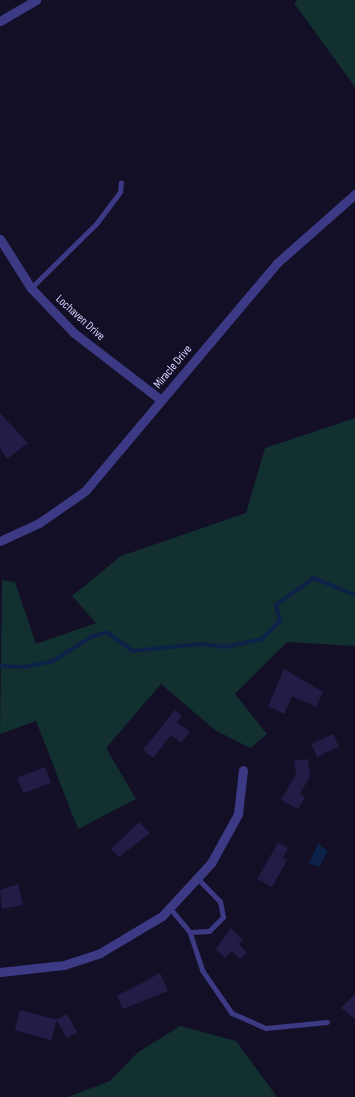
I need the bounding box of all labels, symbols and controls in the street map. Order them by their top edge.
street label: Lochaven Drive [52,292,108,344]
street label: Miracle Drive [151,342,195,392]

